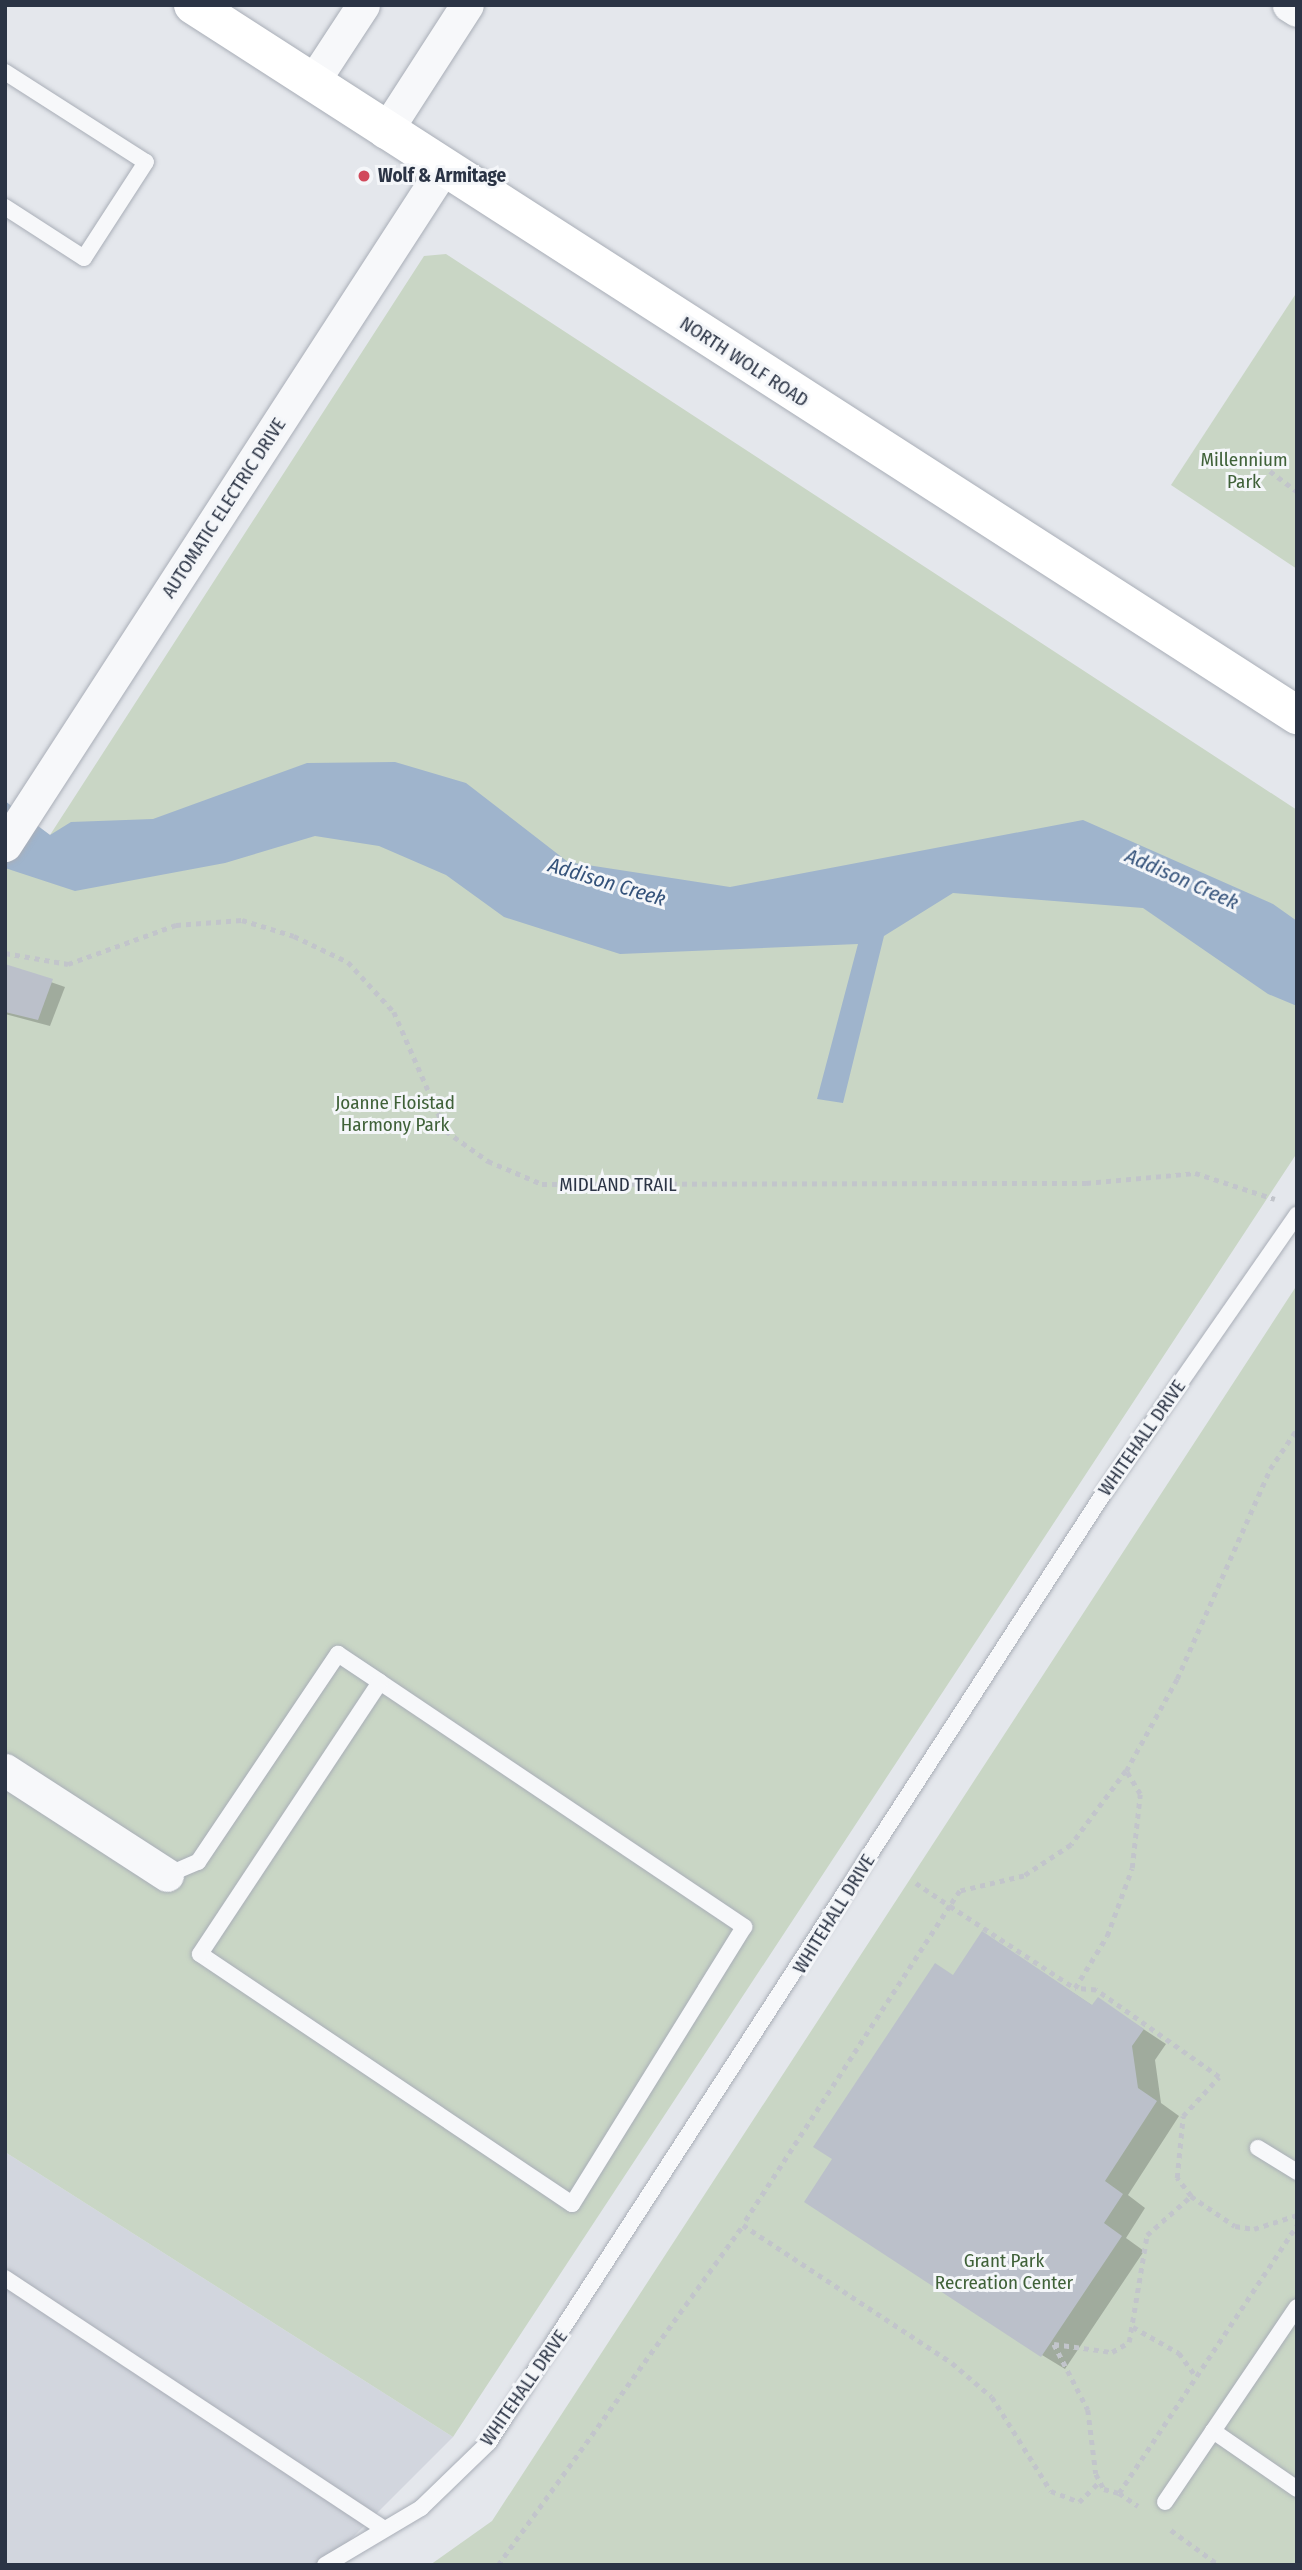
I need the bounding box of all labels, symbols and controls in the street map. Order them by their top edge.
place label: Wolf & Armitage [378,165,506,187]
marker: Wolf & Armitage [356,168,372,184]
street label: NORTH WOLF ROAD [676,312,812,412]
street label: AUTOMATIC ELECTRIC DRIVE [157,414,291,602]
park label: Millennium Park [1201,449,1287,493]
water label: Addison Creek [1121,843,1243,915]
water label: Addison Creek [545,852,669,912]
park label: Joanne Floistad Harmony Park [335,1092,455,1136]
street label: MIDLAND TRAIL [559,1174,677,1196]
street label: WHITEHALL DRIVE [1094,1376,1190,1500]
street label: WHITEHALL DRIVE [788,1850,880,1978]
park label: Grant Park Recreation Center [935,2250,1073,2294]
street label: WHITEHALL DRIVE [476,2326,572,2450]

